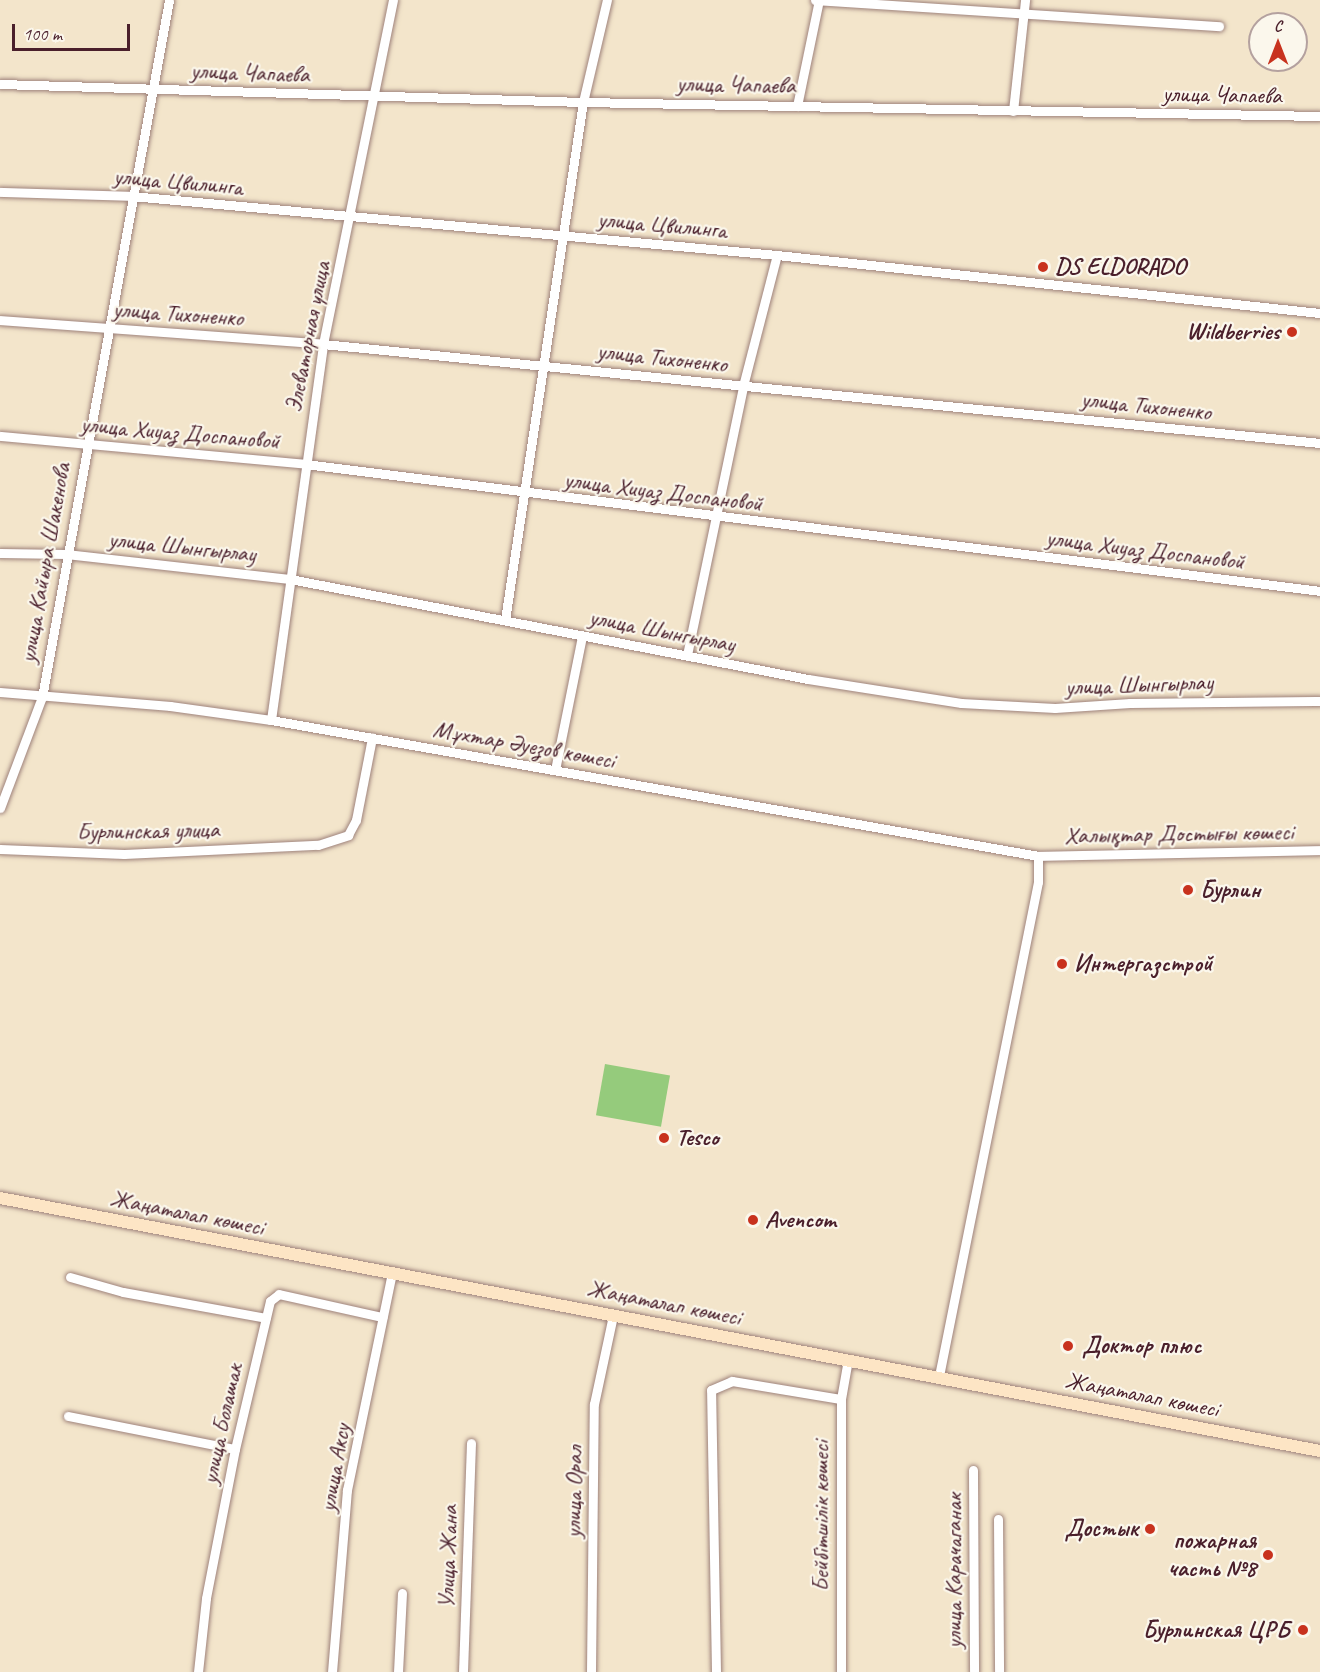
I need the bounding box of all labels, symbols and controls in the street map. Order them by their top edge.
scale bar [15,12,134,50]
north arrow [1248,12,1308,72]
text: С [1274,16,1282,36]
text: 100 m [23,23,62,45]
street label: улица Чапаева [190,57,310,89]
street label: улица Чапаева [676,70,796,100]
street label: улица Чапаева [1162,80,1282,110]
street label: улица Цвилинга [113,162,243,202]
street label: улица Цвилинга [597,205,727,245]
place label: DS ELDORADO [1055,253,1185,281]
street label: Элеваторная улица [279,258,337,416]
marker: DS ELDORADO [1036,260,1050,274]
street label: улица Тихоненко [112,295,244,333]
place label: Wildberries [1186,318,1280,346]
marker: Wildberries [1285,325,1299,339]
street label: улица Тихоненко [595,337,729,379]
street label: улица Тихоненко [1079,385,1213,427]
street label: улица Хиуаз Доспановой [79,410,281,456]
street label: улица Кайыра Шакенова [13,460,77,666]
street label: улица Хиуаз Доспановой [562,466,764,518]
street label: улица Хиуаз Доспановой [1044,524,1246,576]
street label: улица Шынгырлау [107,525,257,569]
street label: улица Шынгырлау [587,603,737,659]
street label: улица Шынгырлау [1065,668,1213,702]
street label: Мұхтар Әуезов көшесі [431,715,617,775]
street label: Бурлинская улица [76,815,220,847]
street label: Халықтар Достығы көшесі [1063,818,1295,850]
place label: Бурлин [1200,876,1261,904]
marker: Бурлин [1181,883,1195,897]
place label: Интергазстрой [1074,950,1212,978]
marker: Интергазстрой [1055,957,1069,971]
place label: Tesco [676,1124,719,1152]
marker: Tesco [657,1131,671,1145]
street label: Жаңаталап көшесі [108,1184,266,1242]
place label: Avencom [765,1206,836,1234]
marker: Avencom [746,1213,760,1227]
street label: Жаңаталап көшесі [585,1274,743,1332]
place label: Доктор плюс [1082,1332,1200,1360]
marker: Доктор плюс [1059,1337,1077,1355]
street label: улица Болашак [195,1361,249,1487]
street label: Жаңаталап көшесі [1063,1366,1221,1424]
street label: улица Аксу [313,1422,357,1514]
street label: Бейбітшілік көшесі [807,1440,835,1592]
street label: улица Орал [559,1446,589,1538]
street label: улица Карачаганак [940,1493,968,1649]
street label: Улица Жана [432,1505,464,1609]
place label: Достык [1064,1515,1138,1543]
marker: Достык [1143,1522,1157,1536]
place label: пожарная часть №8 [1168,1527,1256,1583]
marker: пожарная часть №8 [1261,1548,1275,1562]
place label: Бурлинская ЦРБ [1143,1616,1290,1644]
marker: Бурлинская ЦРБ [1294,1621,1312,1639]

